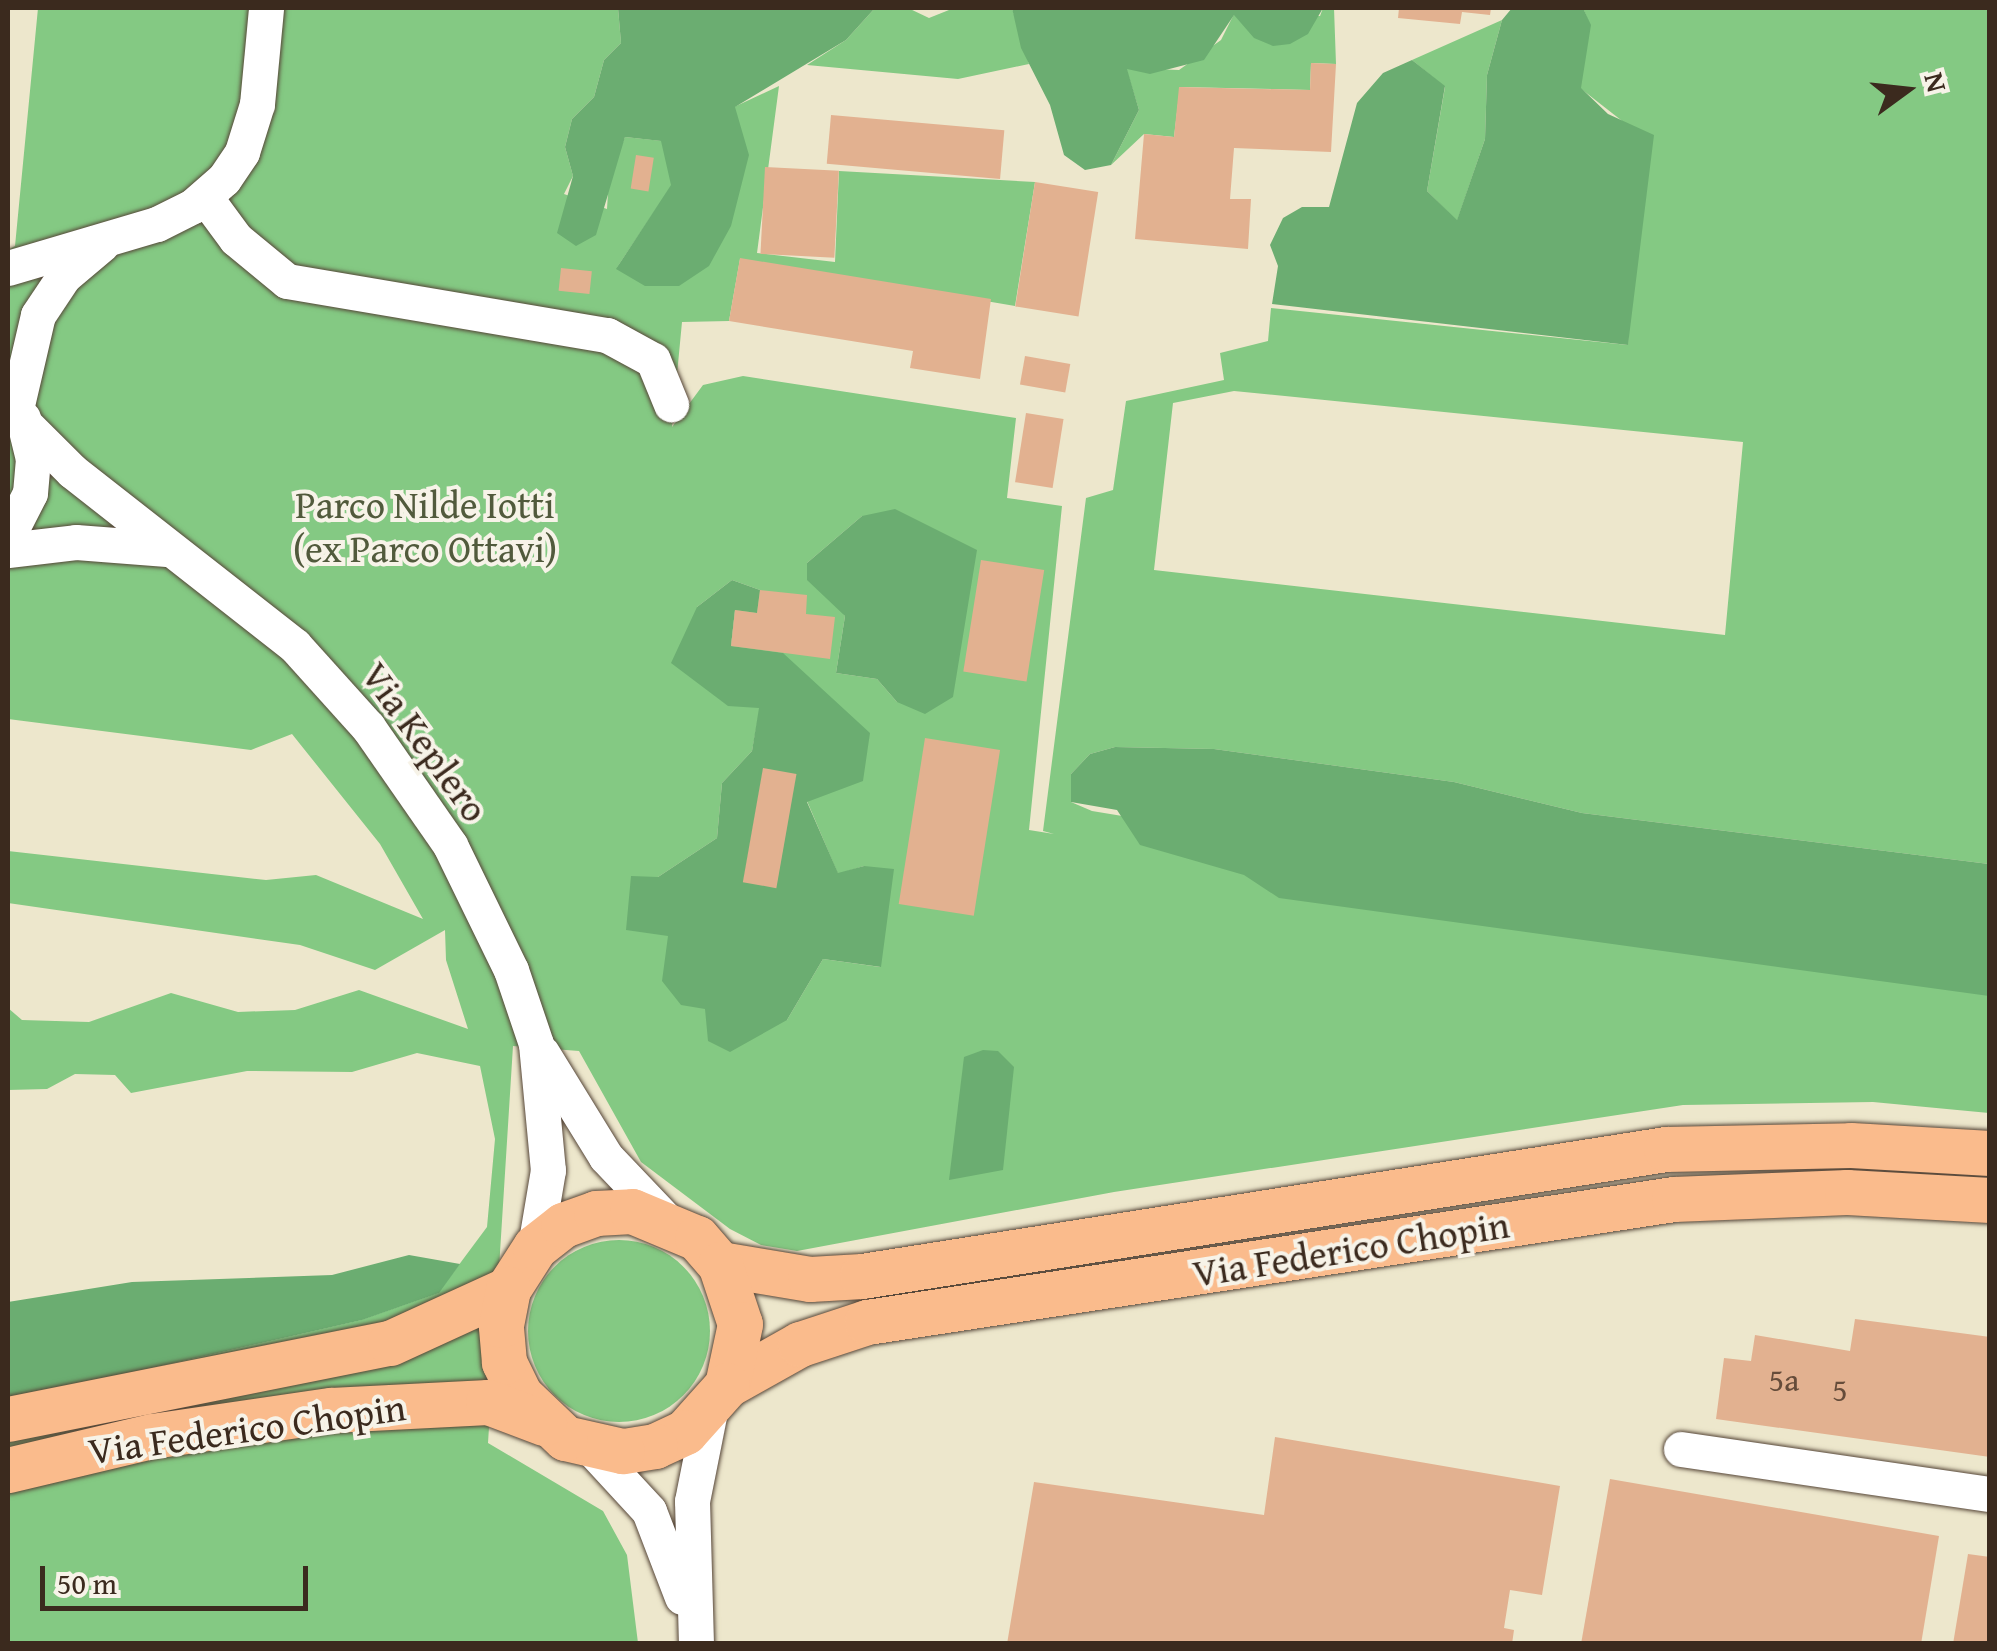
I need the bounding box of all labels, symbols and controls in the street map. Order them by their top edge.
north arrow [1857,40,1957,140]
text: N [1914,68,1959,96]
park label: Parco Nilde Iotti (ex Parco Ottavi) [293,482,557,572]
street label: Via Keplero [352,653,498,831]
street label: Via Federico Chopin [1190,1201,1512,1297]
house number: 5a [1769,1361,1799,1399]
house number: 5 [1832,1371,1848,1409]
street label: Via Federico Chopin [86,1384,408,1474]
scale bar [45,1546,312,1608]
text: 50 m [57,1561,117,1605]

